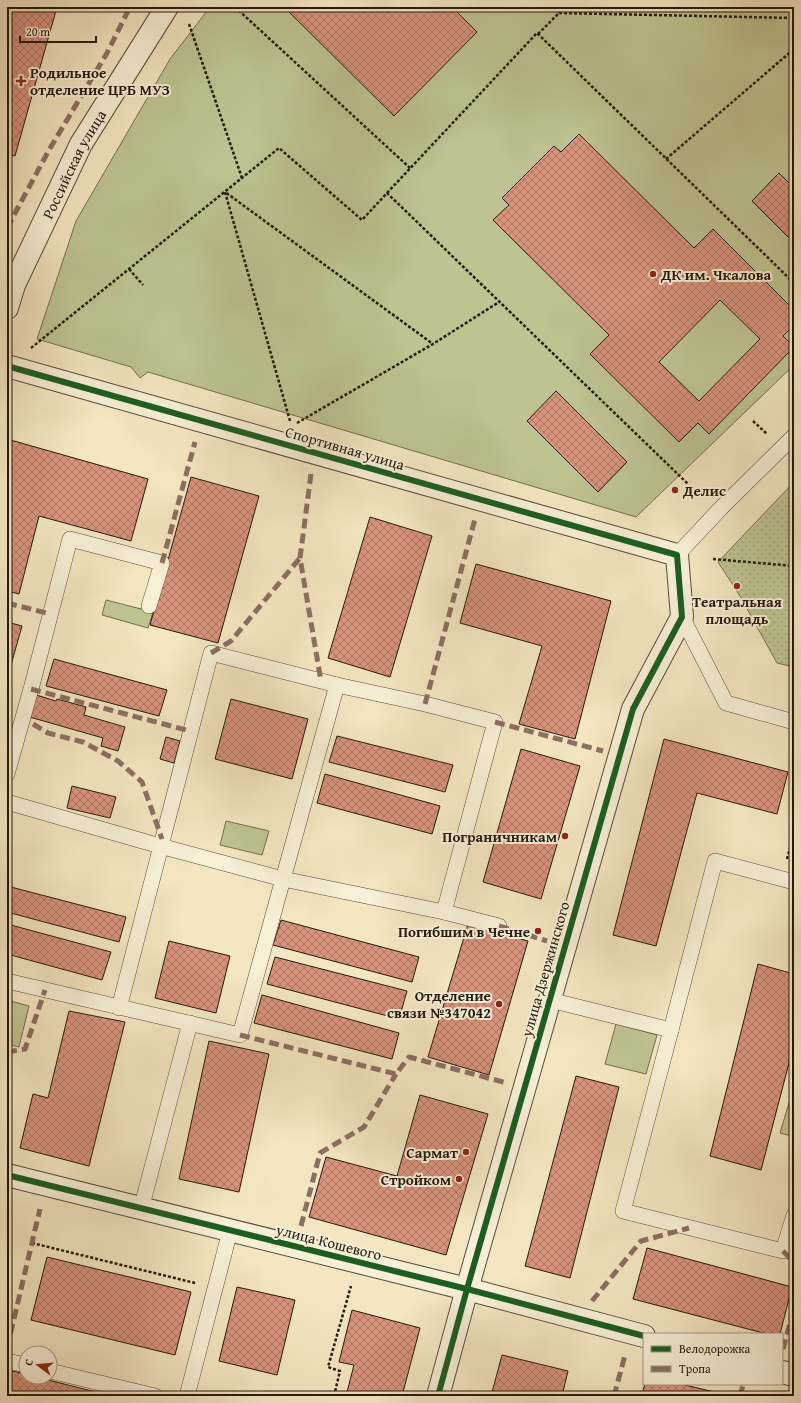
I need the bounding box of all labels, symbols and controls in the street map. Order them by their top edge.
scale bar [20,18,96,44]
text: 20 m [26,23,50,40]
place label: Родильное отделение ЦРБ МУЗ [30,62,170,100]
marker: Родильное отделение ЦРБ МУЗ [15,75,27,87]
street label: Российская улица [37,105,111,222]
place label: ДК им. Чкалова [660,264,772,285]
marker: ДК им. Чкалова [648,269,658,279]
street label: Спортивная улица [283,421,408,475]
place label: Делис [682,480,726,501]
marker: Делис [670,485,680,495]
marker: Театральная площадь [732,581,742,591]
place label: Театральная площадь [692,591,782,629]
place label: Пограничникам [442,826,557,847]
marker: Пограничникам [560,831,570,841]
street label: улица Дзержинского [515,899,574,1040]
place label: Погибшим в Чечне [398,921,530,942]
marker: Погибшим в Чечне [533,926,543,936]
place label: Отделение связи №347042 [387,985,491,1023]
marker: Отделение связи №347042 [494,999,504,1009]
place label: Сармат [406,1142,459,1163]
marker: Сармат [461,1147,471,1157]
place label: Стройком [381,1169,451,1190]
marker: Стройком [454,1174,464,1184]
street label: улица Кошевого [273,1219,384,1265]
legend [643,1333,783,1385]
text: Велодорожка [679,1340,750,1357]
north arrow [18,1345,58,1385]
text: С [20,1357,37,1367]
text: Тропа [679,1360,711,1377]

